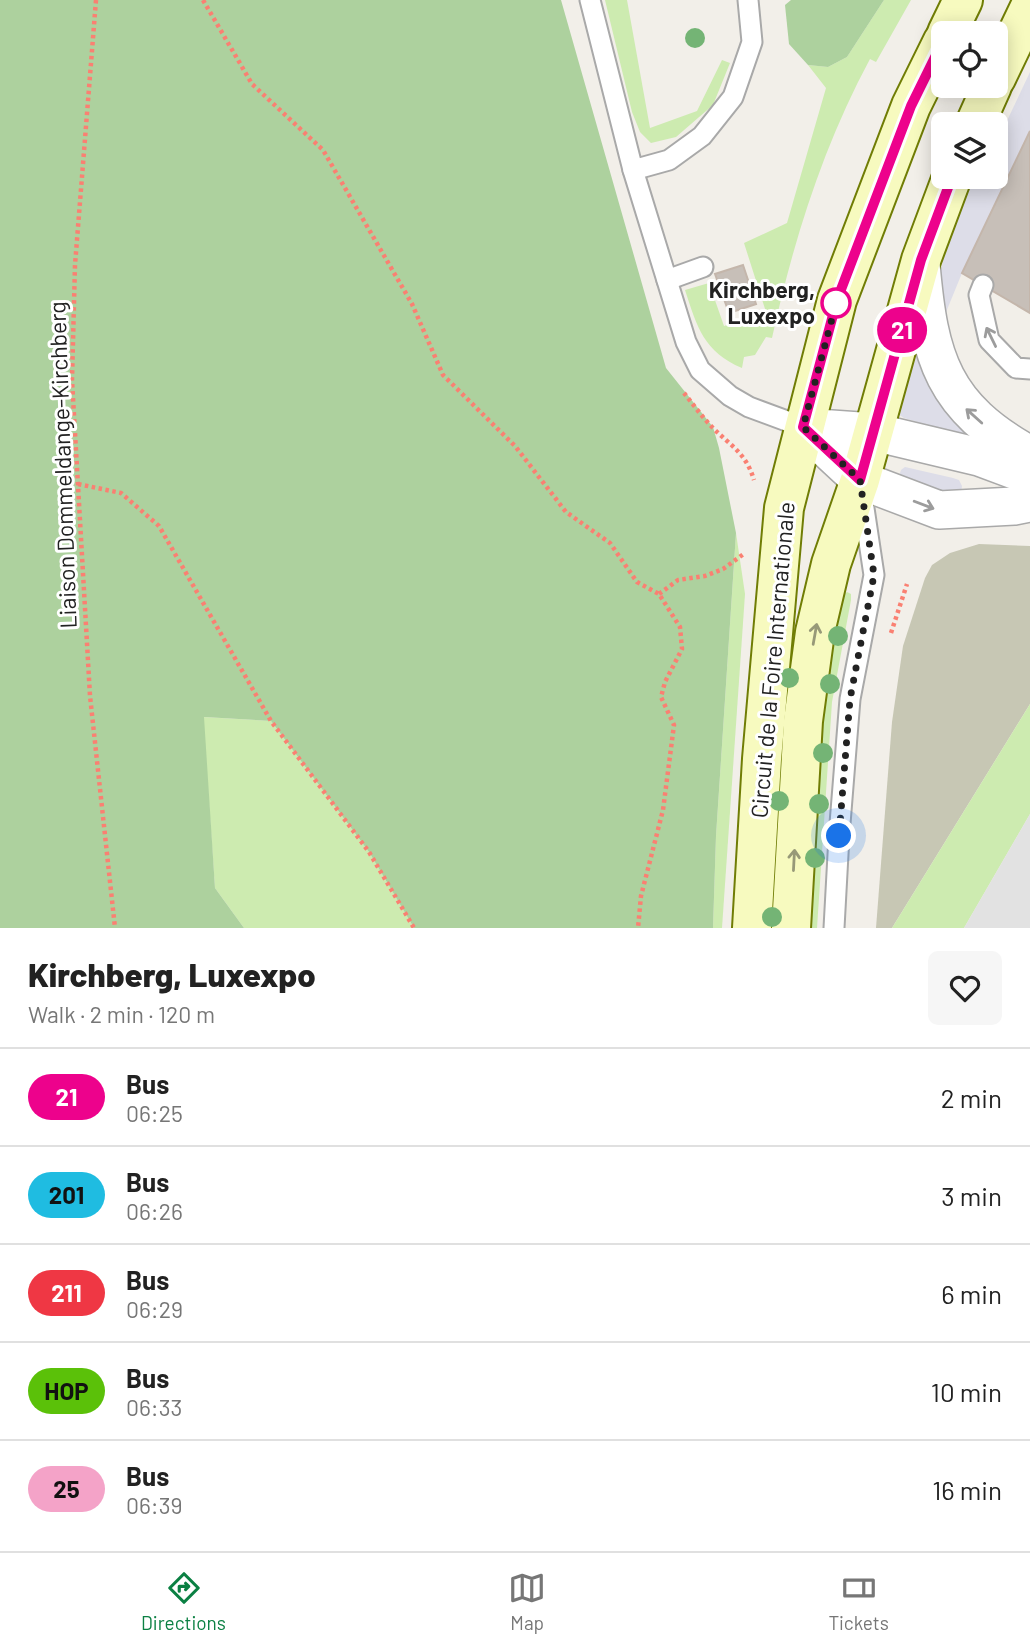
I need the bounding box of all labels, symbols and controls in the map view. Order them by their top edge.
map controls [931,21,1008,189]
button: locate [931,21,1008,98]
button: layers [931,112,1008,189]
place label: Kirchberg, Luxexpo [709,275,815,329]
marker: Kirchberg, Luxexpo [821,288,851,318]
street label: Liaison Dommeldange-Kirchberg [42,301,82,629]
line badge: 21 [870,307,934,353]
text: 21 [891,315,913,344]
one-way arrow [984,326,997,347]
one-way arrow [966,408,984,424]
one-way arrow [912,499,934,512]
street label: Circuit de la Foire Internationale [744,501,800,819]
one-way arrow [809,623,823,645]
your location [821,818,856,853]
one-way arrow [788,849,801,872]
button: heart [928,951,1002,1025]
text: Kirchberg, Luxexpo [28,954,316,994]
text: Walk · 2 min · 120 m [28,1000,215,1028]
text: Bus [126,1068,169,1099]
text: 21 [56,1082,77,1111]
text: 2 min [941,1082,1002,1113]
text: 06:25 [126,1099,183,1127]
text: Bus [126,1166,169,1197]
text: 201 [49,1180,84,1209]
text: 3 min [941,1180,1002,1211]
text: 06:26 [126,1197,183,1225]
text: Bus [126,1264,169,1295]
text: 211 [51,1278,82,1307]
text: 6 min [941,1278,1002,1309]
text: 06:29 [126,1295,183,1323]
text: Bus [126,1362,169,1393]
text: HOP [44,1376,89,1405]
text: 10 min [931,1376,1002,1407]
text: 06:33 [126,1393,182,1421]
text: Bus [126,1460,169,1491]
text: 25 [53,1474,80,1503]
text: 16 min [932,1474,1002,1505]
text: 06:39 [126,1491,182,1519]
tab: Directions [141,1569,226,1634]
tab: Map [508,1569,546,1634]
tab: Tickets [828,1569,889,1634]

